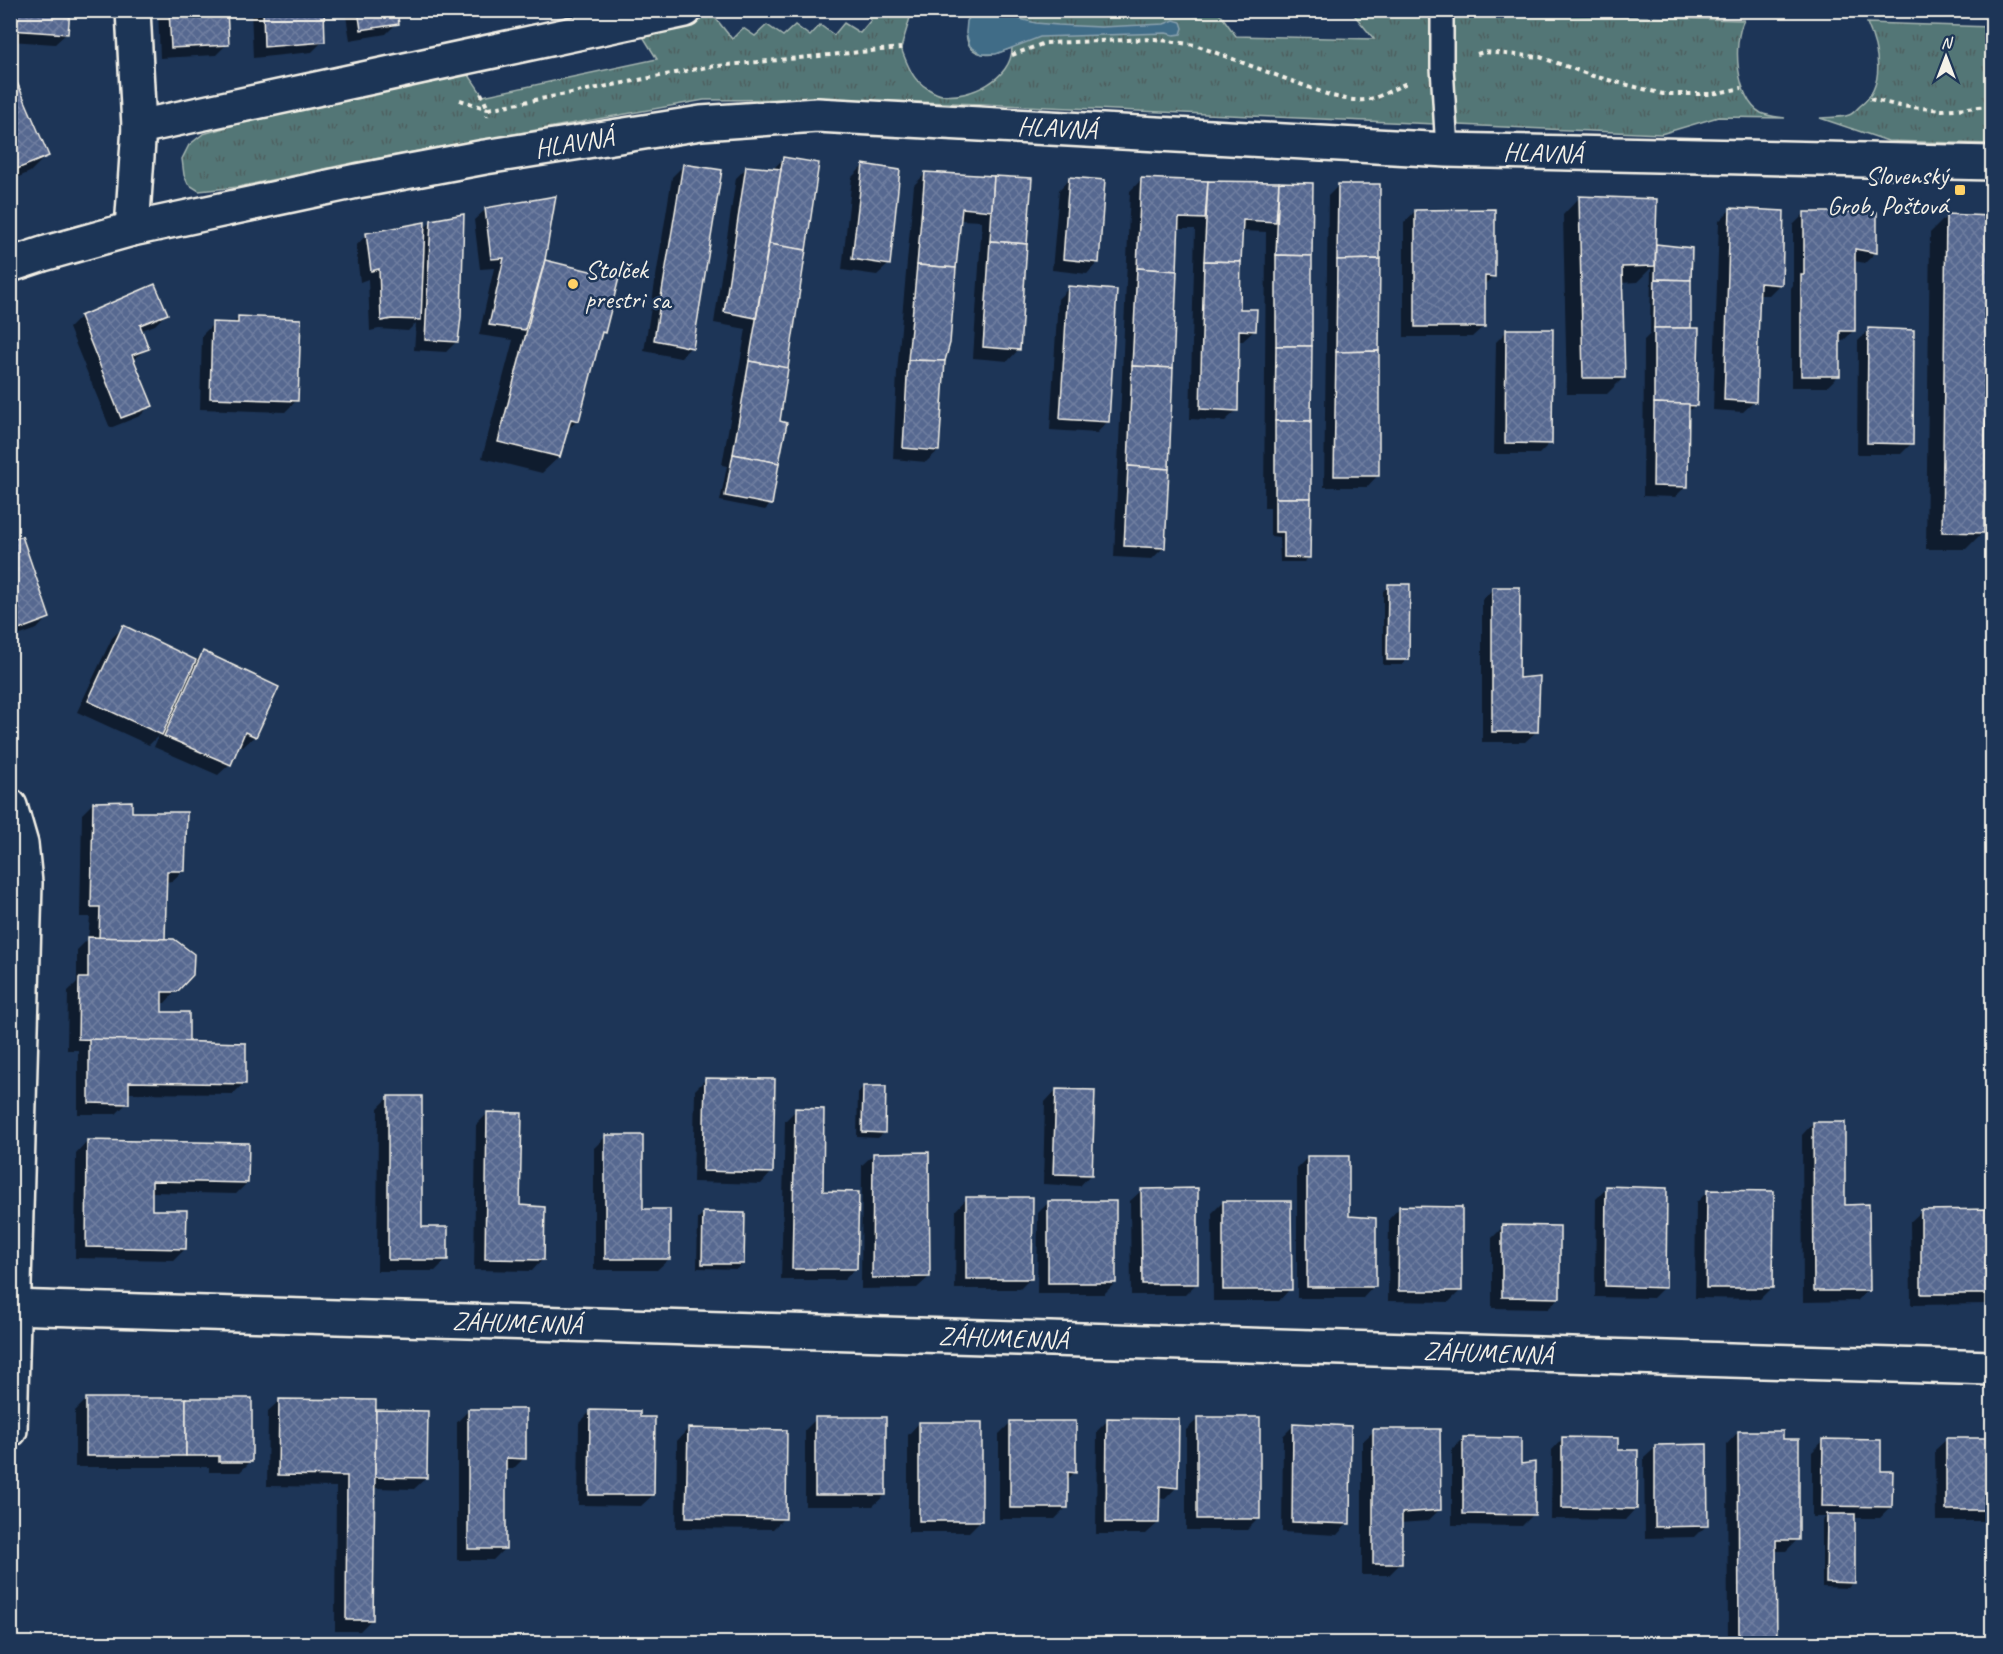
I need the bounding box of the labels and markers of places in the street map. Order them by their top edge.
place label: Slovenský Grob, Poštová [1827,159,1951,222]
marker: Slovenský Grob, Poštová [1953,183,1967,197]
place label: Stolček prestri sa [585,253,672,316]
marker: Stolček prestri sa [566,277,580,291]

